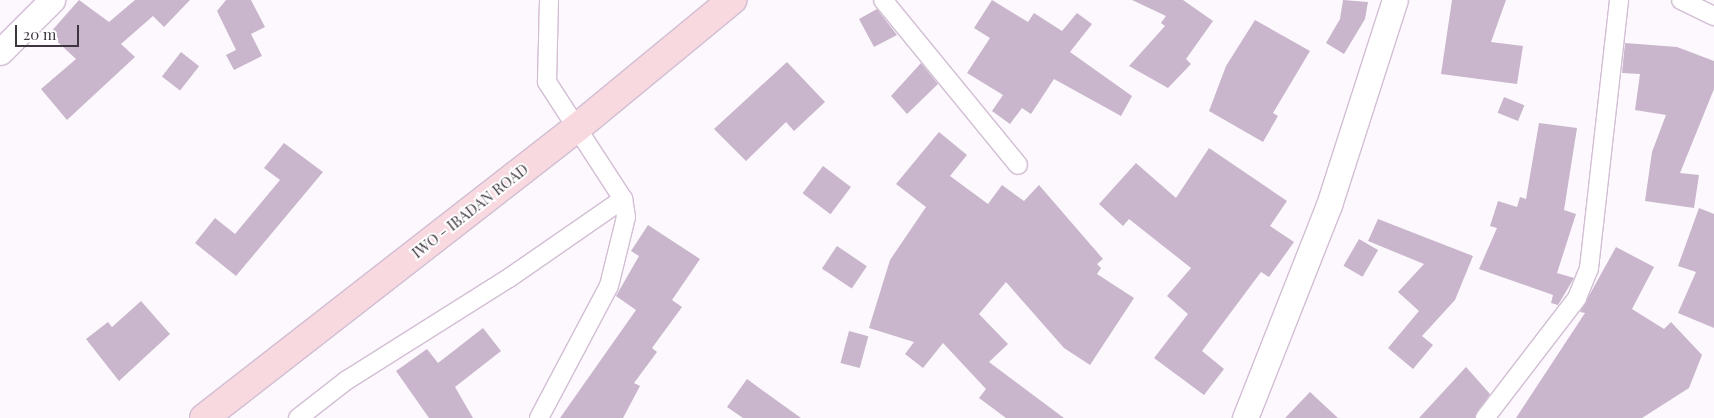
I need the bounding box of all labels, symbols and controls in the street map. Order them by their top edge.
scale bar [18,15,81,47]
text: 20 m [23,24,56,44]
street label: IWO - IBADAN ROAD [408,160,532,262]

